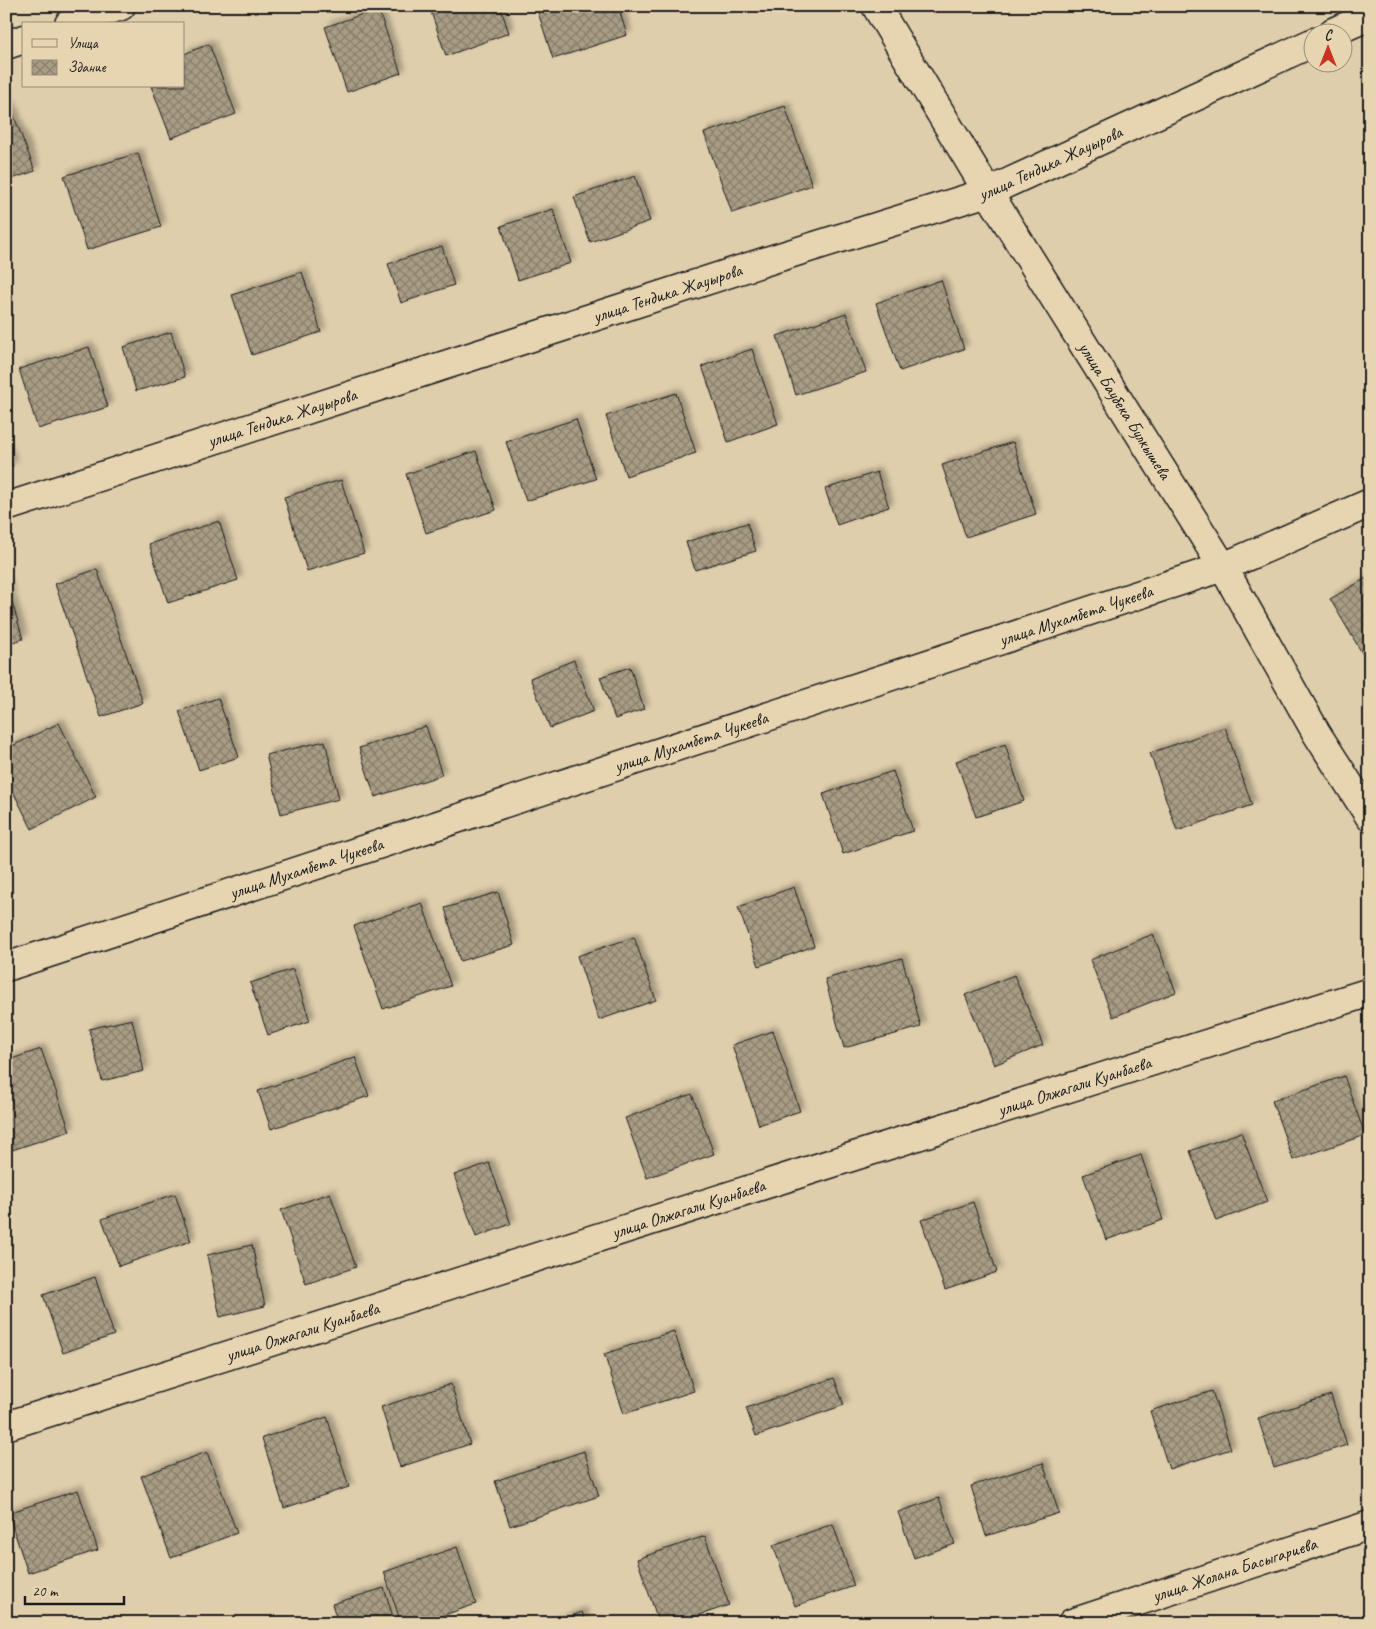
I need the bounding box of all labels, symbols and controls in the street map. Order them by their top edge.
legend [22,22,185,88]
north arrow [1304,22,1354,72]
text: С [1325,27,1334,44]
text: Улица [68,34,99,53]
text: Здание [68,58,107,77]
street label: улица Тендика Жауырова [975,120,1127,205]
street label: улица Тендика Жауырова [589,258,746,328]
street label: улица Баубека Булкышева [1073,337,1177,485]
street label: улица Тендика Жауырова [204,383,361,452]
street label: улица Мухамбета Чукеева [995,579,1157,651]
street label: улица Мухамбета Чукеева [610,706,772,778]
street label: улица Мухамбета Чукеева [226,832,387,904]
street label: улица Олжагали Куанбаева [994,1051,1155,1121]
street label: улица Олжагали Куанбаева [608,1174,769,1244]
street label: улица Олжагали Куанбаева [222,1296,383,1367]
street label: улица Жолана Басыгариева [1148,1532,1321,1607]
scale bar [25,1574,124,1606]
text: 20 m [32,1582,59,1601]

